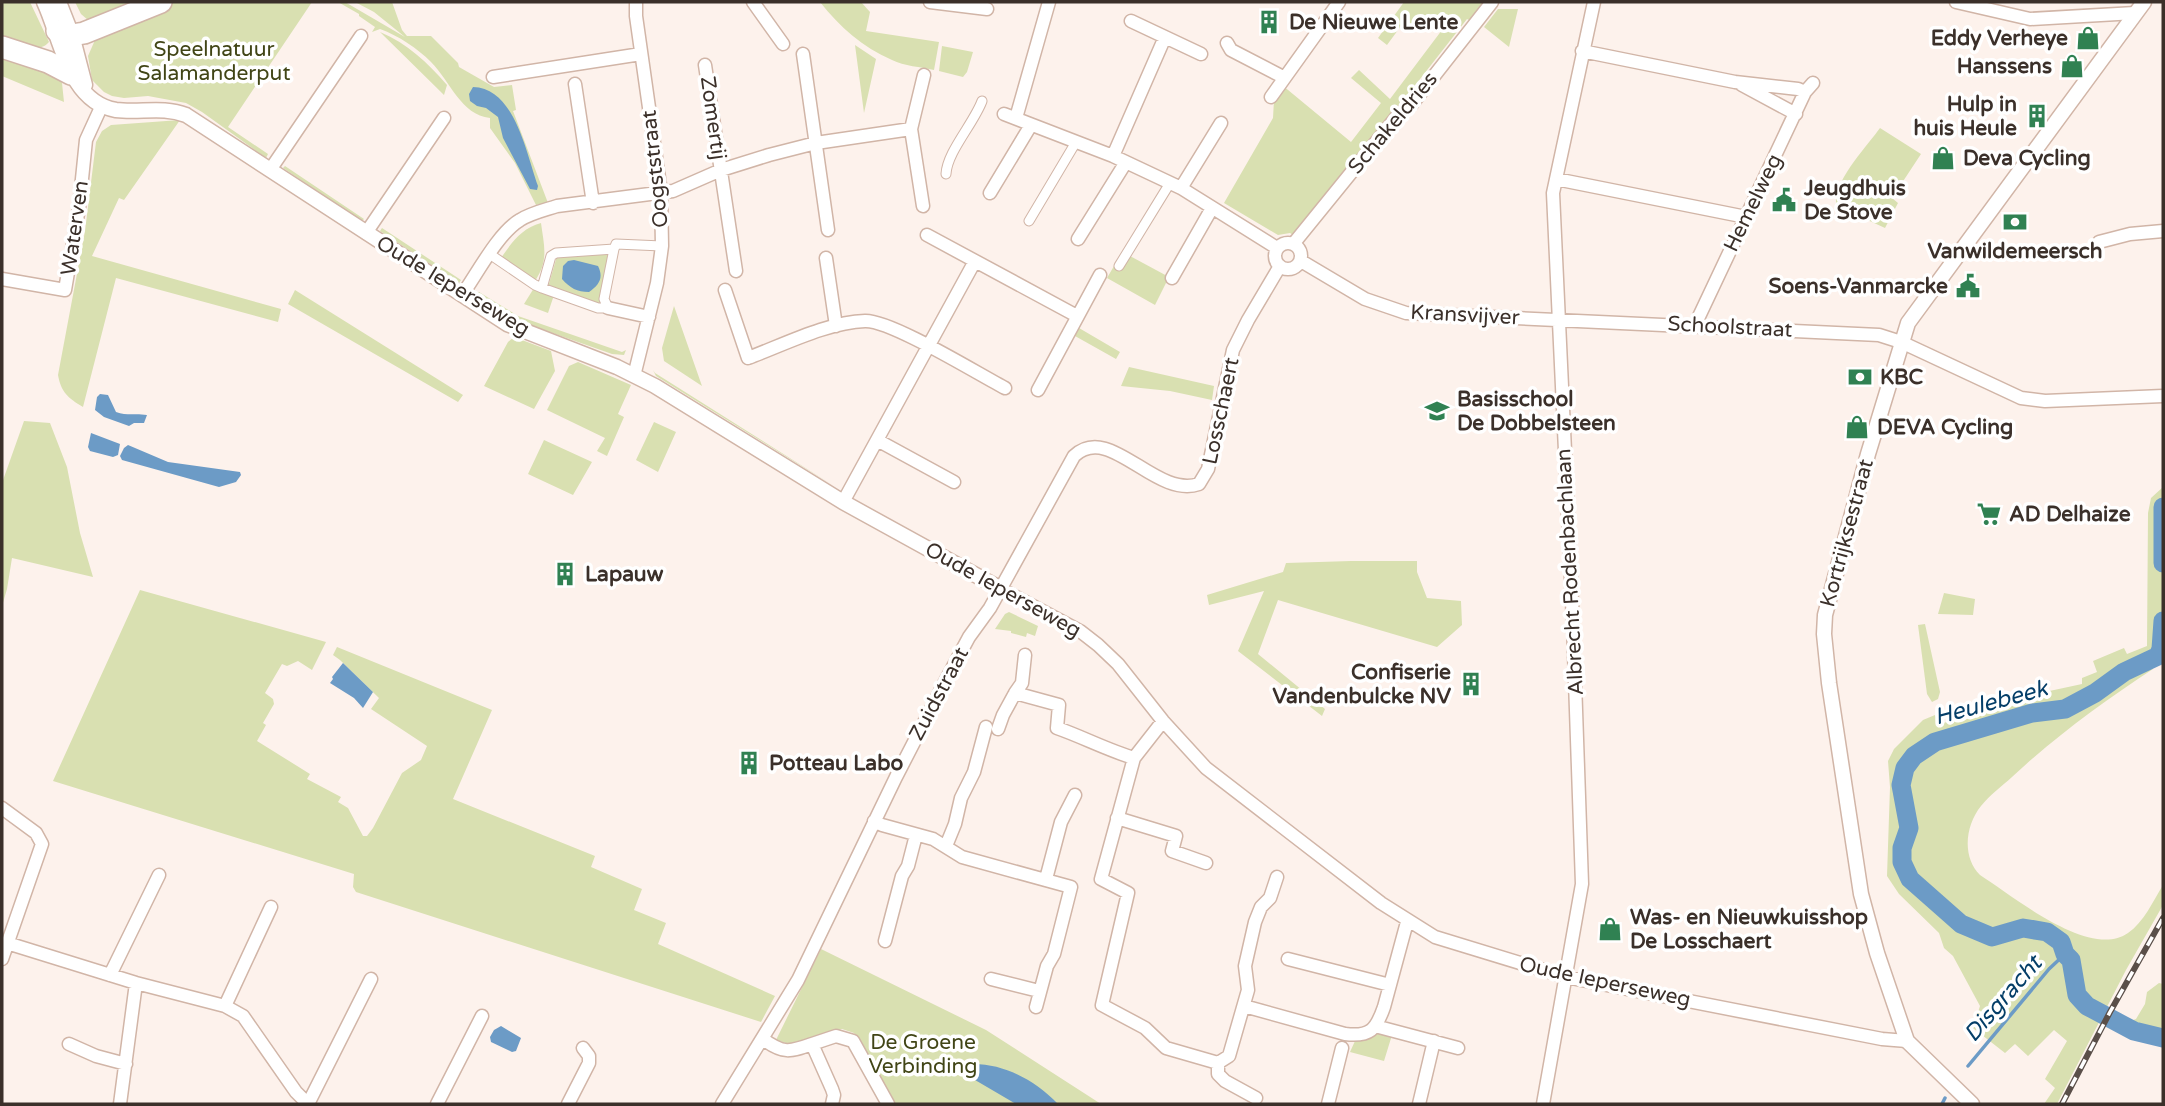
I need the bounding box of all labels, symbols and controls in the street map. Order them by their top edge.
building icon: De Nieuwe Lente [1255,8,1283,36]
place label: De Nieuwe Lente [1289,10,1458,35]
shop icon: Eddy Verheye [2074,24,2102,52]
place label: Eddy Verheye [1931,26,2068,51]
park label: Speelnatuur Salamanderput [138,37,290,86]
shop icon: Hanssens [2058,52,2086,80]
place label: Hanssens [1957,54,2052,79]
street label: Schakeldries [1343,67,1443,179]
street label: Zomertij [695,75,731,161]
place label: Hulp in huis Heule [1913,92,2017,141]
building icon: Hulp in huis Heule [2023,102,2051,130]
street label: Oogststraat [636,109,674,229]
shop icon: Deva Cycling [1929,144,1957,172]
place label: Deva Cycling [1963,146,2091,171]
street label: Hemelweg [1719,150,1787,256]
place label: Jeugdhuis De Stove [1803,176,1906,225]
street label: Waterven [56,179,94,277]
public building icon: Jeugdhuis De Stove [1770,186,1798,214]
bank icon: Vanwildemeersch [2001,208,2029,236]
street label: Oude Ieperseweg [372,230,534,342]
place label: Vanwildemeersch [1927,239,2103,264]
public building icon: Soens-Vanmarcke [1954,272,1982,300]
place label: Soens-Vanmarcke [1769,274,1948,299]
street label: Kransvijver [1410,300,1520,330]
street label: Schoolstraat [1667,311,1793,343]
street label: Losschaert [1197,355,1245,467]
bank icon: KBC [1846,363,1874,391]
place label: KBC [1880,365,1924,390]
place label: Basisschool De Dobbelsteen [1457,387,1616,436]
school or university icon: Basisschool De Dobbelsteen [1423,397,1451,425]
shop icon: DEVA Cycling [1843,413,1871,441]
place label: DEVA Cycling [1877,415,2013,440]
street label: Albrecht Rodenbachlaan [1551,448,1589,696]
street label: Kortrijksestraat [1815,456,1879,610]
supermarket icon: AD Delhaize [1975,500,2003,528]
place label: AD Delhaize [2009,502,2131,527]
street label: Oude Ieperseweg [921,537,1085,643]
building icon: Lapauw [551,560,579,588]
place label: Lapauw [585,562,664,587]
street label: Zuidstraat [904,643,974,745]
place label: Confiserie Vandenbulcke NV [1273,660,1451,709]
building icon: Confiserie Vandenbulcke NV [1457,670,1485,698]
water label: Heulebeek [1931,674,2052,732]
building icon: Potteau Labo [735,749,763,777]
place label: Potteau Labo [769,751,903,776]
place label: Was- en Nieuwkuisshop De Losschaert [1630,905,1868,954]
shop icon: Was- en Nieuwkuisshop De Losschaert [1596,915,1624,943]
water label: Disgracht [1958,949,2049,1048]
street label: Oude Ieperseweg [1517,952,1693,1012]
park label: De Groene Verbinding [868,1030,978,1079]

